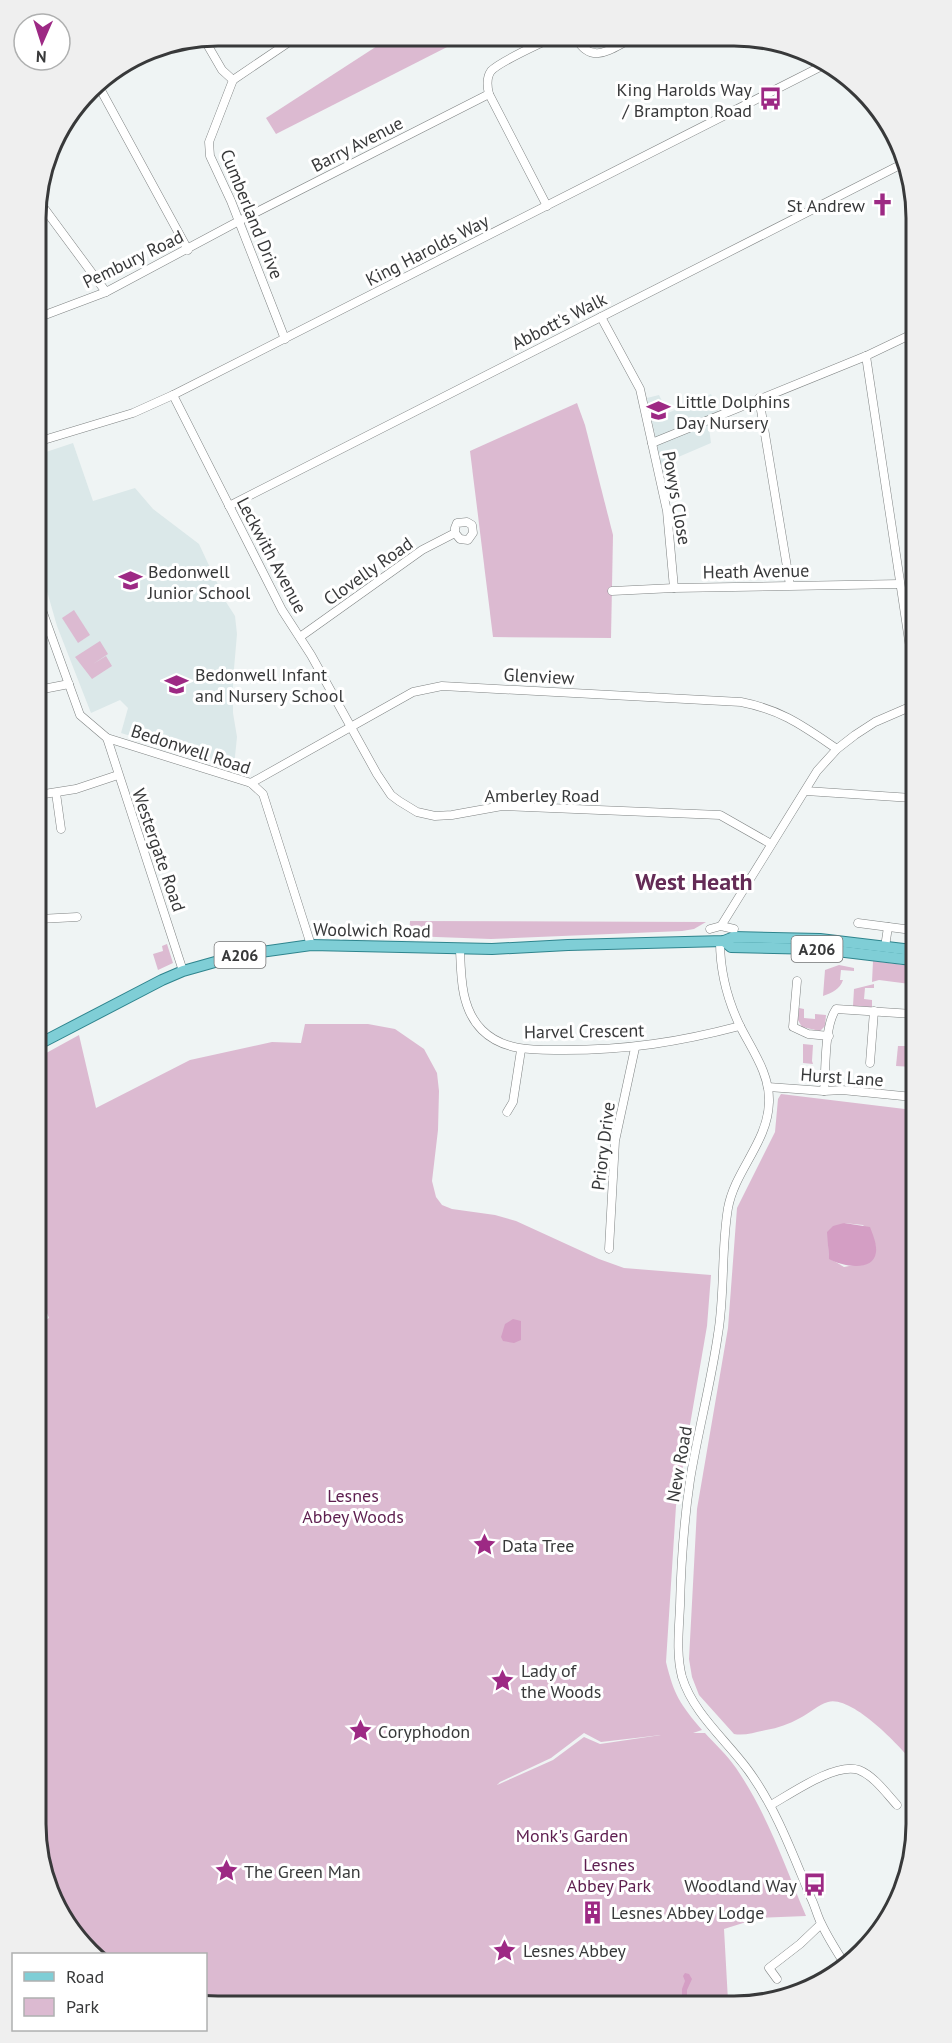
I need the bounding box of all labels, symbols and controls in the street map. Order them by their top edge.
north arrow [12,12,72,72]
text: N [35,47,47,67]
place label: King Harolds Way / Brampton Road [617,78,753,122]
bus stop icon: King Harolds Way / Brampton Road [757,86,783,112]
street label: Barry Avenue [307,111,407,177]
street label: Cumberland Drive [215,146,289,282]
church icon: St Andrew [870,192,896,218]
place label: St Andrew [787,194,866,217]
street label: King Harolds Way [361,209,493,291]
street label: Pembury Road [79,225,187,293]
street label: Abbott's Walk [508,287,611,355]
place label: Little Dolphins Day Nursery [676,390,790,434]
school or university icon: Little Dolphins Day Nursery [645,398,671,424]
street label: Powys Close [657,449,697,547]
street label: Leckwith Avenue [232,493,312,617]
street label: Clovelly Road [319,532,417,610]
street label: Heath Avenue [703,559,809,583]
place label: Bedonwell Junior School [147,560,251,604]
school or university icon: Bedonwell Junior School [117,568,143,594]
place label: Bedonwell Infant and Nursery School [195,663,344,707]
street label: Glenview [503,663,576,689]
school or university icon: Bedonwell Infant and Nursery School [164,671,190,697]
street label: Bedonwell Road [128,719,254,779]
street label: Amberley Road [485,784,599,807]
street label: Westergate Road [127,785,191,915]
district label: West Heath [635,866,753,897]
street label: Woolwich Road [313,917,431,943]
road number: A206 [792,936,842,962]
road number: A206 [214,942,266,968]
street label: Harvel Crescent [524,1018,644,1044]
street label: Hurst Lane [800,1063,884,1091]
street label: Priory Drive [586,1100,620,1192]
street label: New Road [661,1424,697,1504]
park label: Lesnes Abbey Woods [302,1484,404,1528]
place icon: Data Tree [471,1532,497,1558]
place label: Data Tree [502,1534,574,1557]
place label: Lady of the Woods [521,1659,601,1703]
place icon: Lady of the Woods [490,1667,516,1693]
place icon: Coryphodon [347,1718,373,1744]
place label: Coryphodon [378,1720,470,1743]
park label: Monk's Garden [516,1824,628,1847]
park label: Lesnes Abbey Park [567,1853,652,1897]
place icon: The Green Man [213,1858,239,1884]
place label: The Green Man [244,1860,361,1883]
bus stop icon: Woodland Way [802,1872,828,1898]
place label: Woodland Way [684,1874,798,1897]
building icon: Lesnes Abbey Lodge [580,1899,606,1925]
place label: Lesnes Abbey Lodge [611,1901,764,1924]
place icon: Lesnes Abbey [492,1937,518,1963]
place label: Lesnes Abbey [523,1939,626,1962]
legend [12,1953,207,2031]
text: Road [66,1965,104,1988]
text: Park [66,1995,99,2018]

